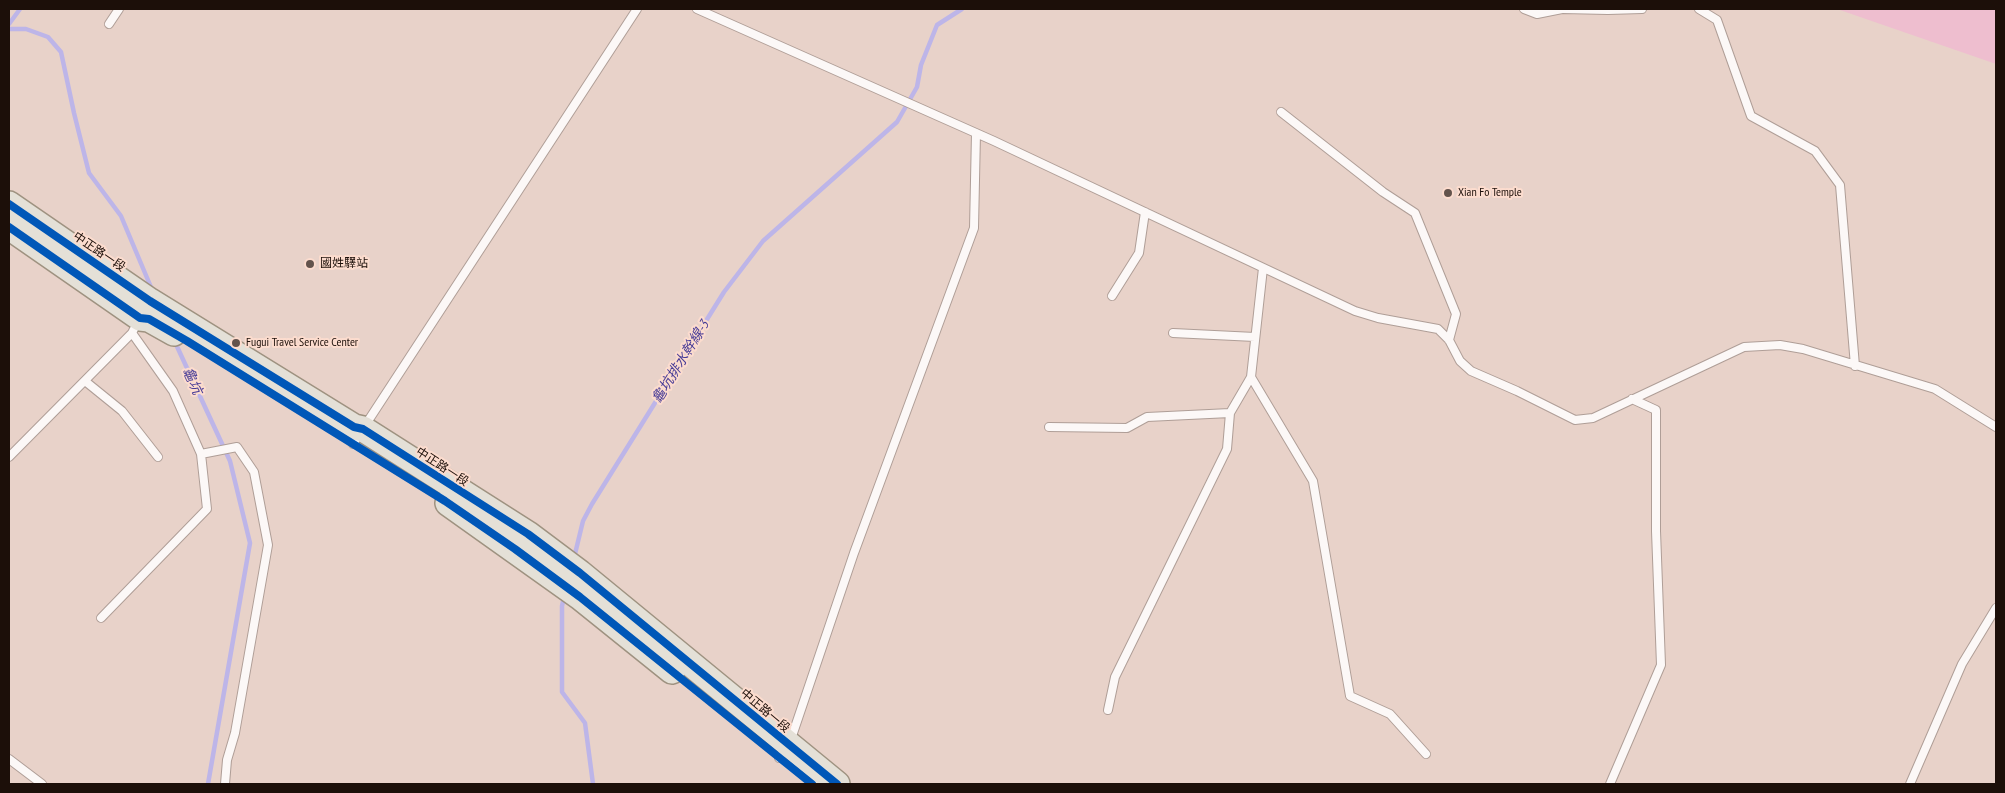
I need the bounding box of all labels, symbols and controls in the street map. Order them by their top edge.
place label: Xian Fo Temple [1458,186,1522,200]
marker: Xian Fo Temple [1442,187,1454,199]
street label: 中正路一段 [70,229,128,275]
place label: 國姓驛站 [320,257,368,271]
marker: 國姓驛站 [304,258,316,270]
water label: 龜坑排水幹線-3 [649,318,713,406]
place label: Fugui Travel Service Center [246,336,358,350]
marker: Fugui Travel Service Center [230,337,242,349]
water label: 龜坑 [178,365,206,397]
street label: 中正路一段 [413,445,471,489]
street label: 中正路一段 [737,686,793,736]

